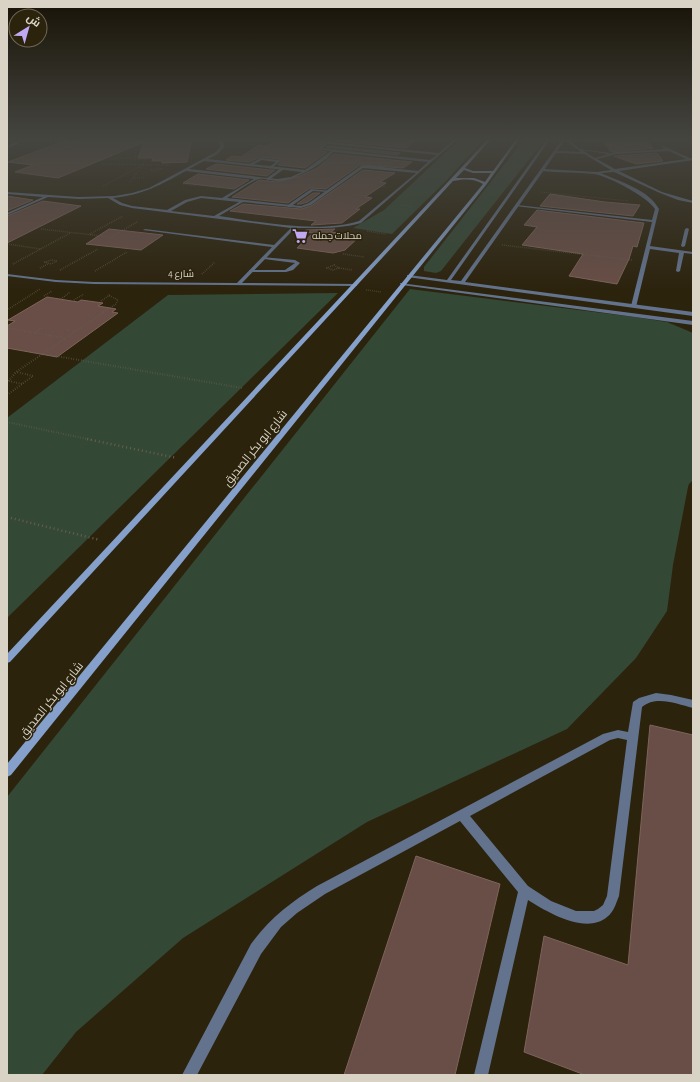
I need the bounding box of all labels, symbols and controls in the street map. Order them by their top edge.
north arrow [8,8,48,48]
text: ش [24,12,43,30]
supermarket icon: محلات جمله [291,227,309,245]
place label: محلات جمله [312,231,362,241]
street label: شارع 4 [168,269,194,280]
street label: شارع ابو بكر الصديق [221,407,291,490]
street label: شارع ابو بكر الصديق [17,659,87,742]

